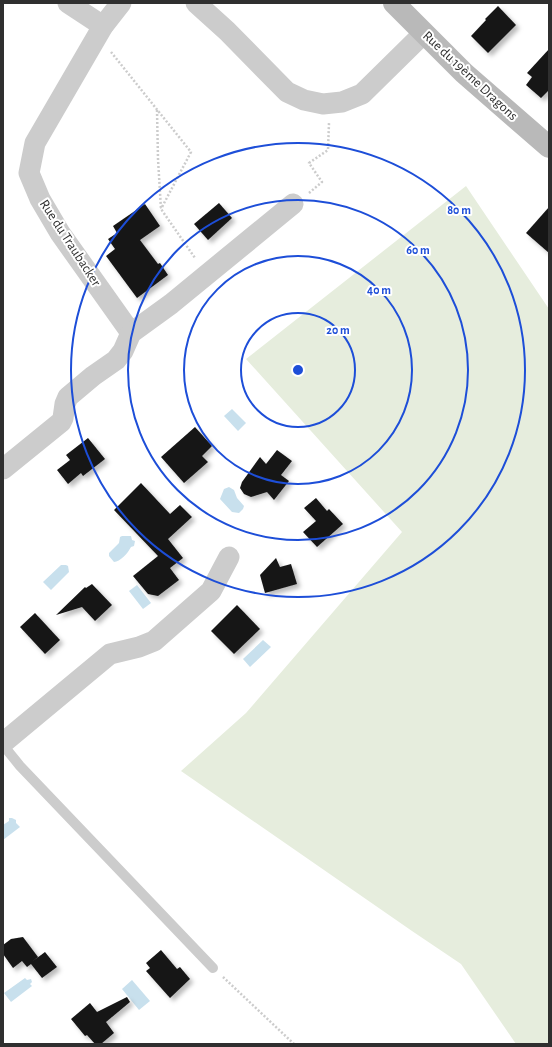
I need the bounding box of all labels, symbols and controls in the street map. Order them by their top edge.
street label: Rue du 19ème Dragons [420,29,520,123]
street label: Rue du Traubacker [37,197,103,289]
text: 80 m [447,204,471,216]
text: 60 m [406,244,430,256]
text: 40 m [367,284,391,296]
text: 20 m [326,324,350,336]
centre of rings [291,363,305,377]

